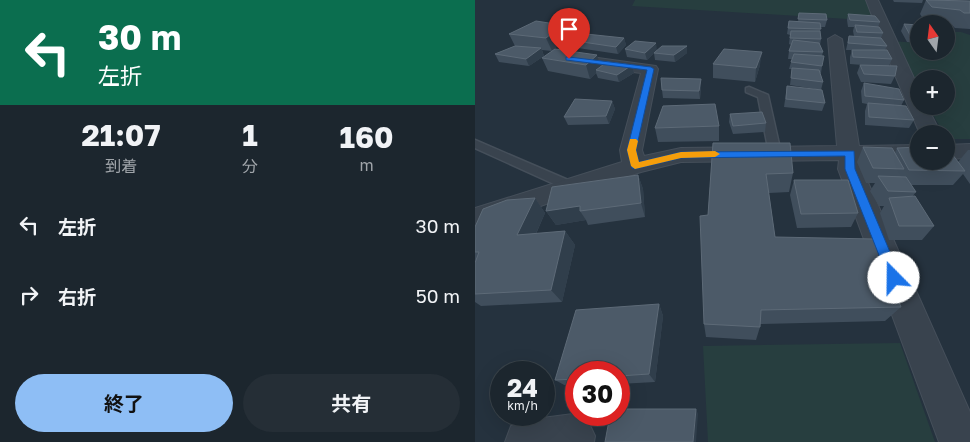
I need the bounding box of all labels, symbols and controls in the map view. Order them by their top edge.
pin [548,8,590,59]
icon: arrive [555,15,583,43]
north arrow [910,15,955,60]
map controls [910,15,955,170]
text: 30 m [98,16,181,58]
icon: left [15,20,80,85]
text: 左折 [98,62,142,89]
button: + [910,70,955,115]
text: 21:07 [81,117,161,153]
text: 1 [242,117,258,153]
text: 160 [340,119,394,155]
button: − [910,125,955,170]
text: m [359,155,374,175]
text: 到着 [105,156,137,176]
text: 分 [242,156,258,176]
icon: left [15,211,43,239]
text: 30 m [416,214,460,237]
text: 左折 [58,215,96,238]
position arrow [867,251,919,303]
icon: right [15,281,43,309]
text: 50 m [416,284,460,307]
text: 右折 [58,285,96,308]
speed limit sign: 30 [565,361,630,426]
text: 24 [507,372,538,403]
button: 終了 [15,374,233,432]
button: 共有 [243,374,460,432]
text: km/h [507,398,538,413]

